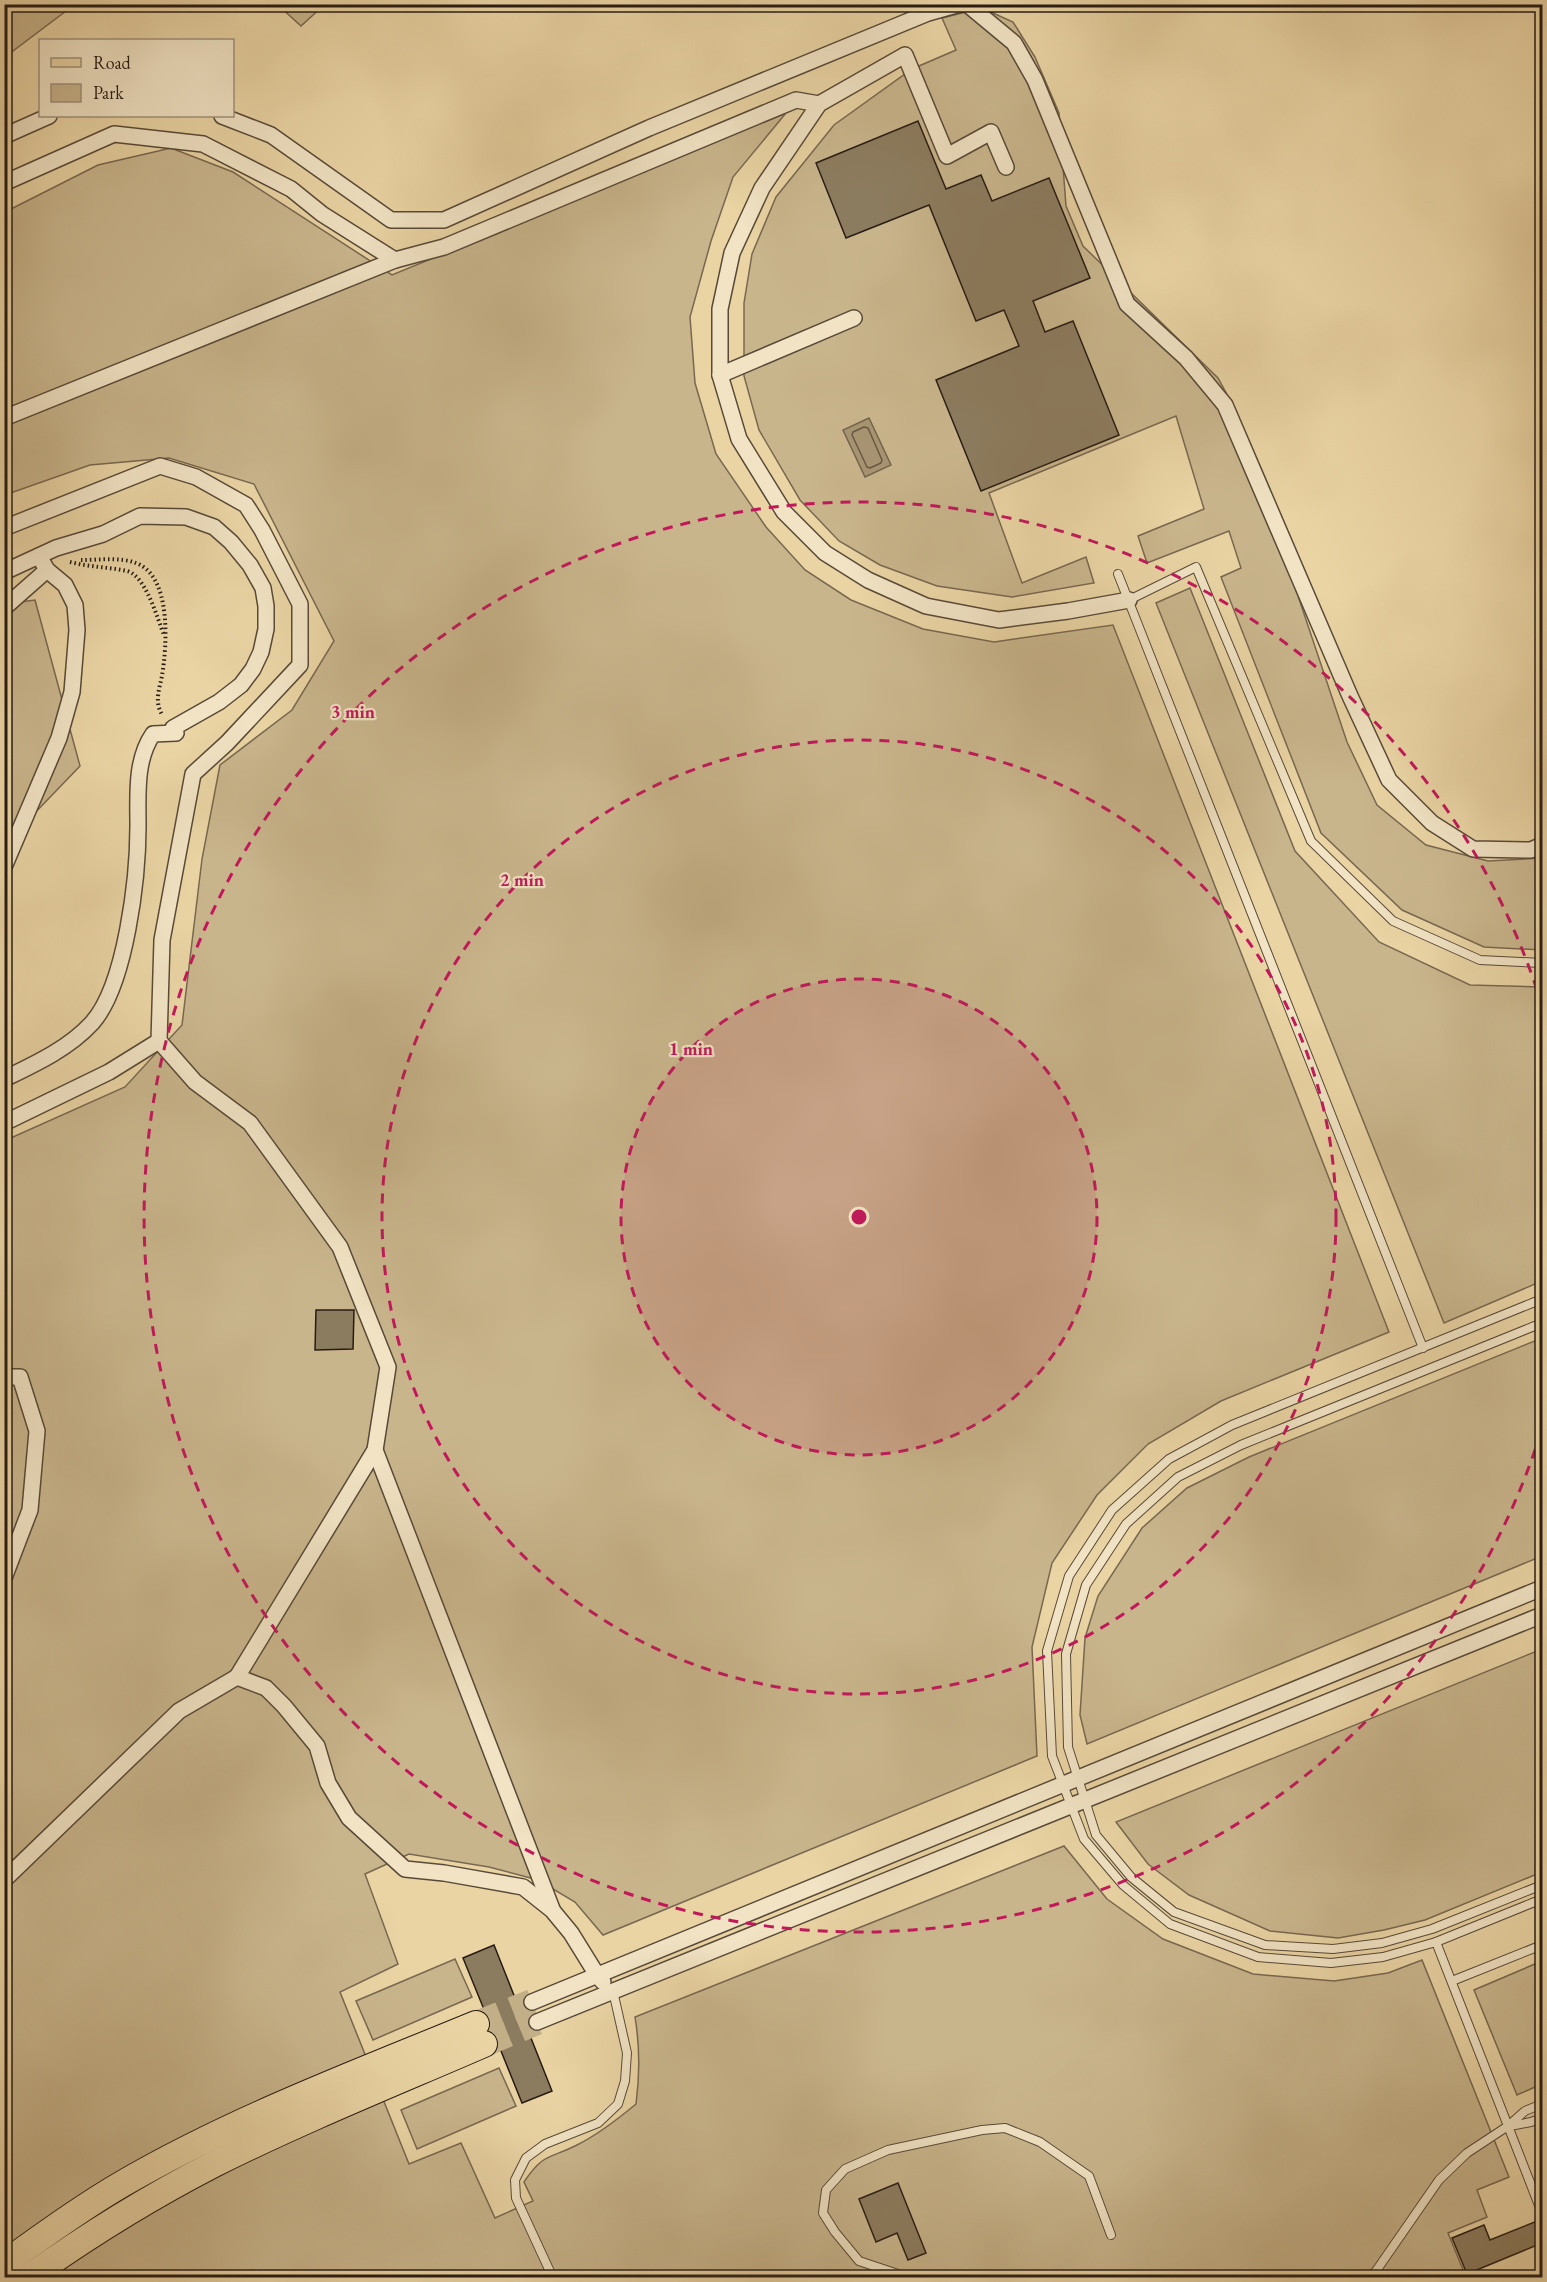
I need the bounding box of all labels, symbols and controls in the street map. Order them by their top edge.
legend [39,39,234,117]
text: Road [93,51,132,74]
text: Park [93,81,124,104]
text: 3 min [331,700,375,723]
text: 2 min [500,868,544,891]
text: 1 min [669,1037,713,1060]
centre of rings [849,1207,869,1227]

